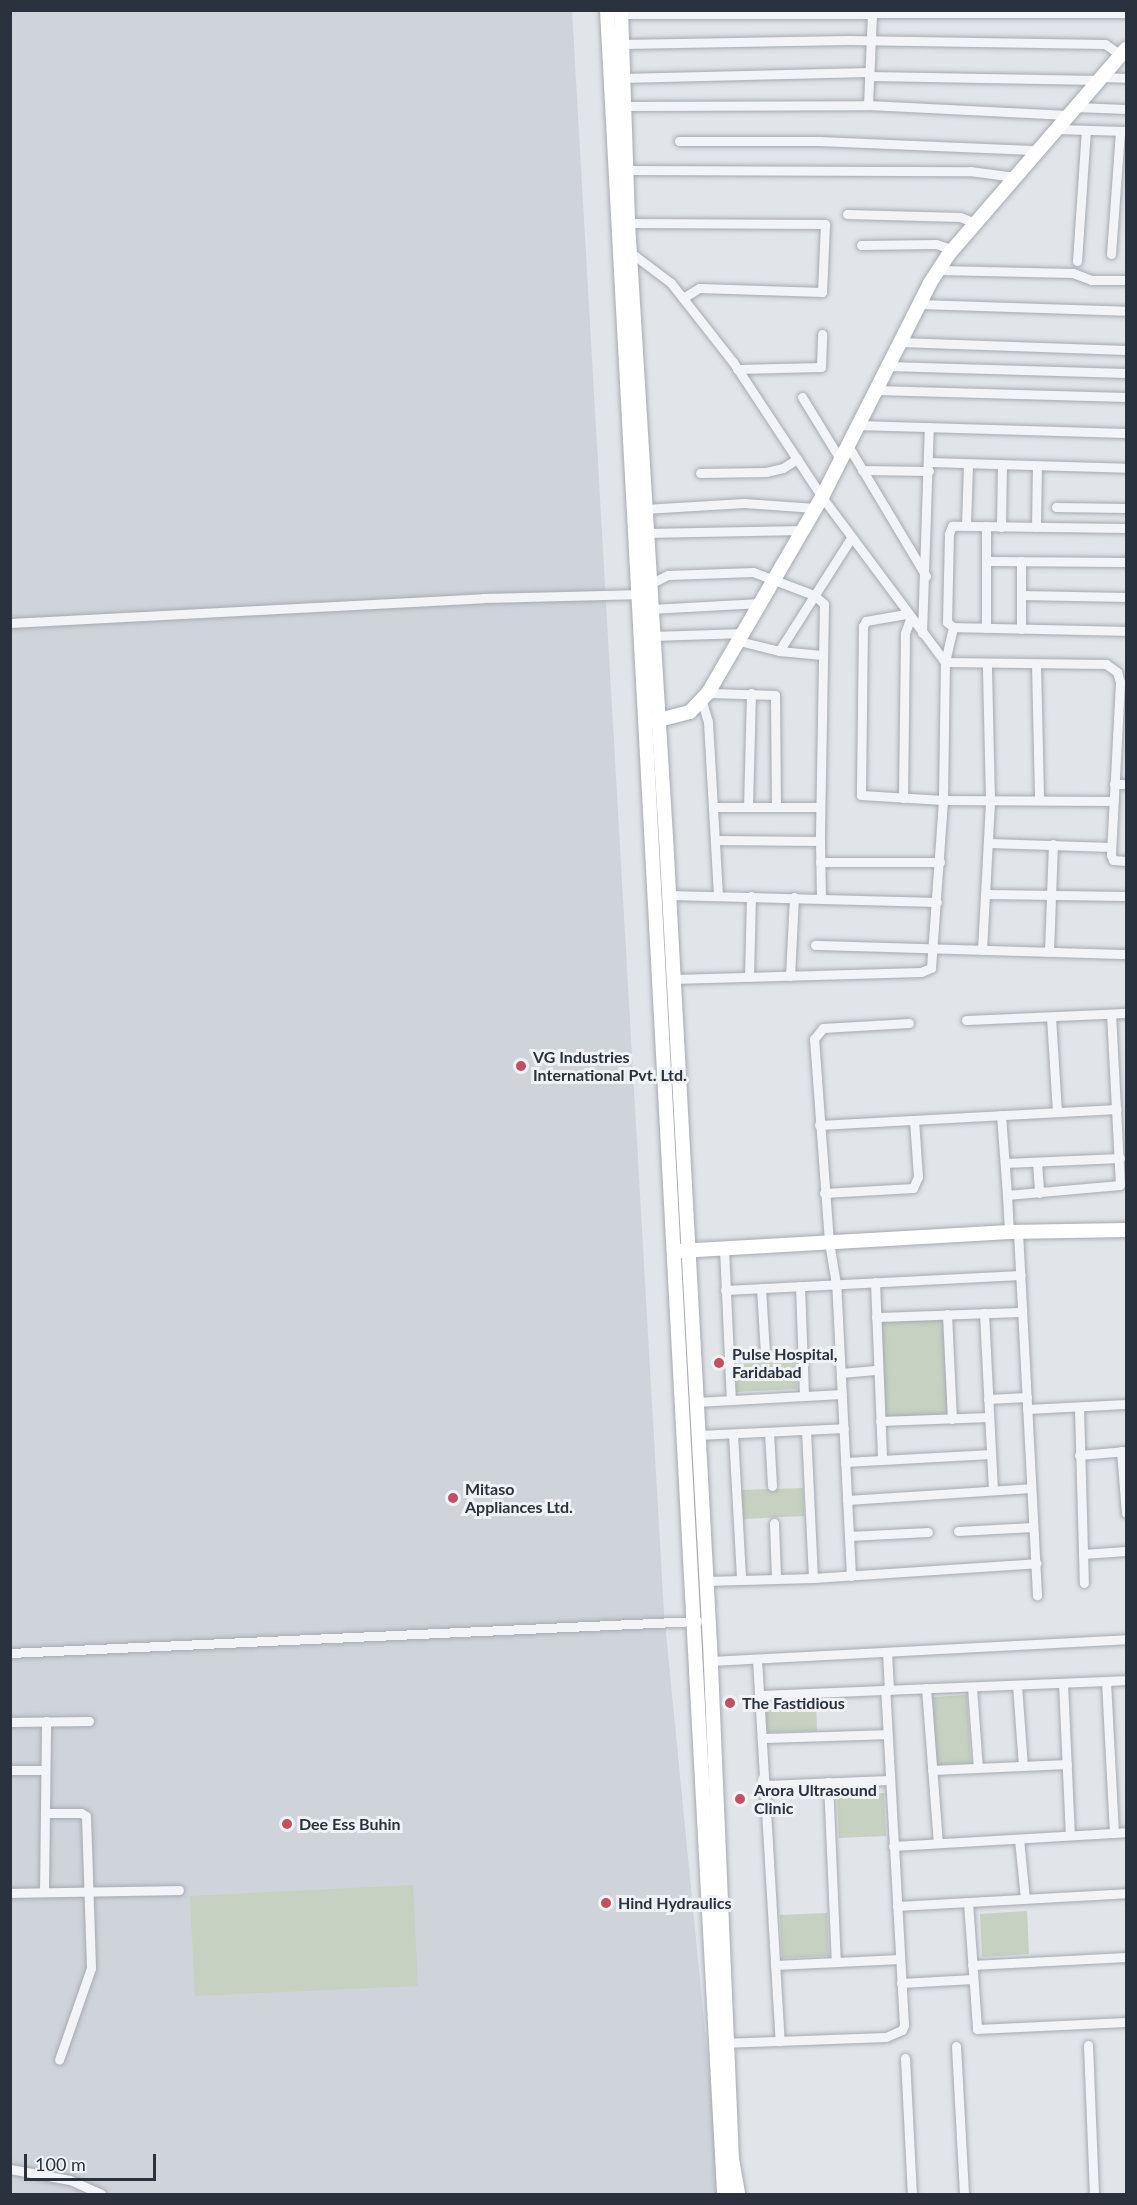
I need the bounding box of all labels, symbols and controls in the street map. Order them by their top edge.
place label: VG Industries International Pvt. Ltd. [533,1047,687,1085]
marker: VG Industries International Pvt. Ltd. [514,1059,528,1073]
place label: Pulse Hospital, Faridabad [732,1344,838,1382]
marker: Pulse Hospital, Faridabad [710,1354,728,1372]
place label: Mitaso Appliances Ltd. [465,1479,573,1517]
marker: Mitaso Appliances Ltd. [446,1491,460,1505]
place label: The Fastidious [742,1693,845,1713]
marker: The Fastidious [723,1696,737,1710]
place label: Arora Ultrasound Clinic [754,1780,877,1818]
marker: Arora Ultrasound Clinic [731,1790,749,1808]
place label: Dee Ess Buhin [299,1814,401,1834]
marker: Dee Ess Buhin [280,1817,294,1831]
place label: Hind Hydraulics [618,1893,731,1913]
marker: Hind Hydraulics [599,1896,613,1910]
scale bar [27,2142,159,2180]
text: 100 m [35,2153,86,2175]

